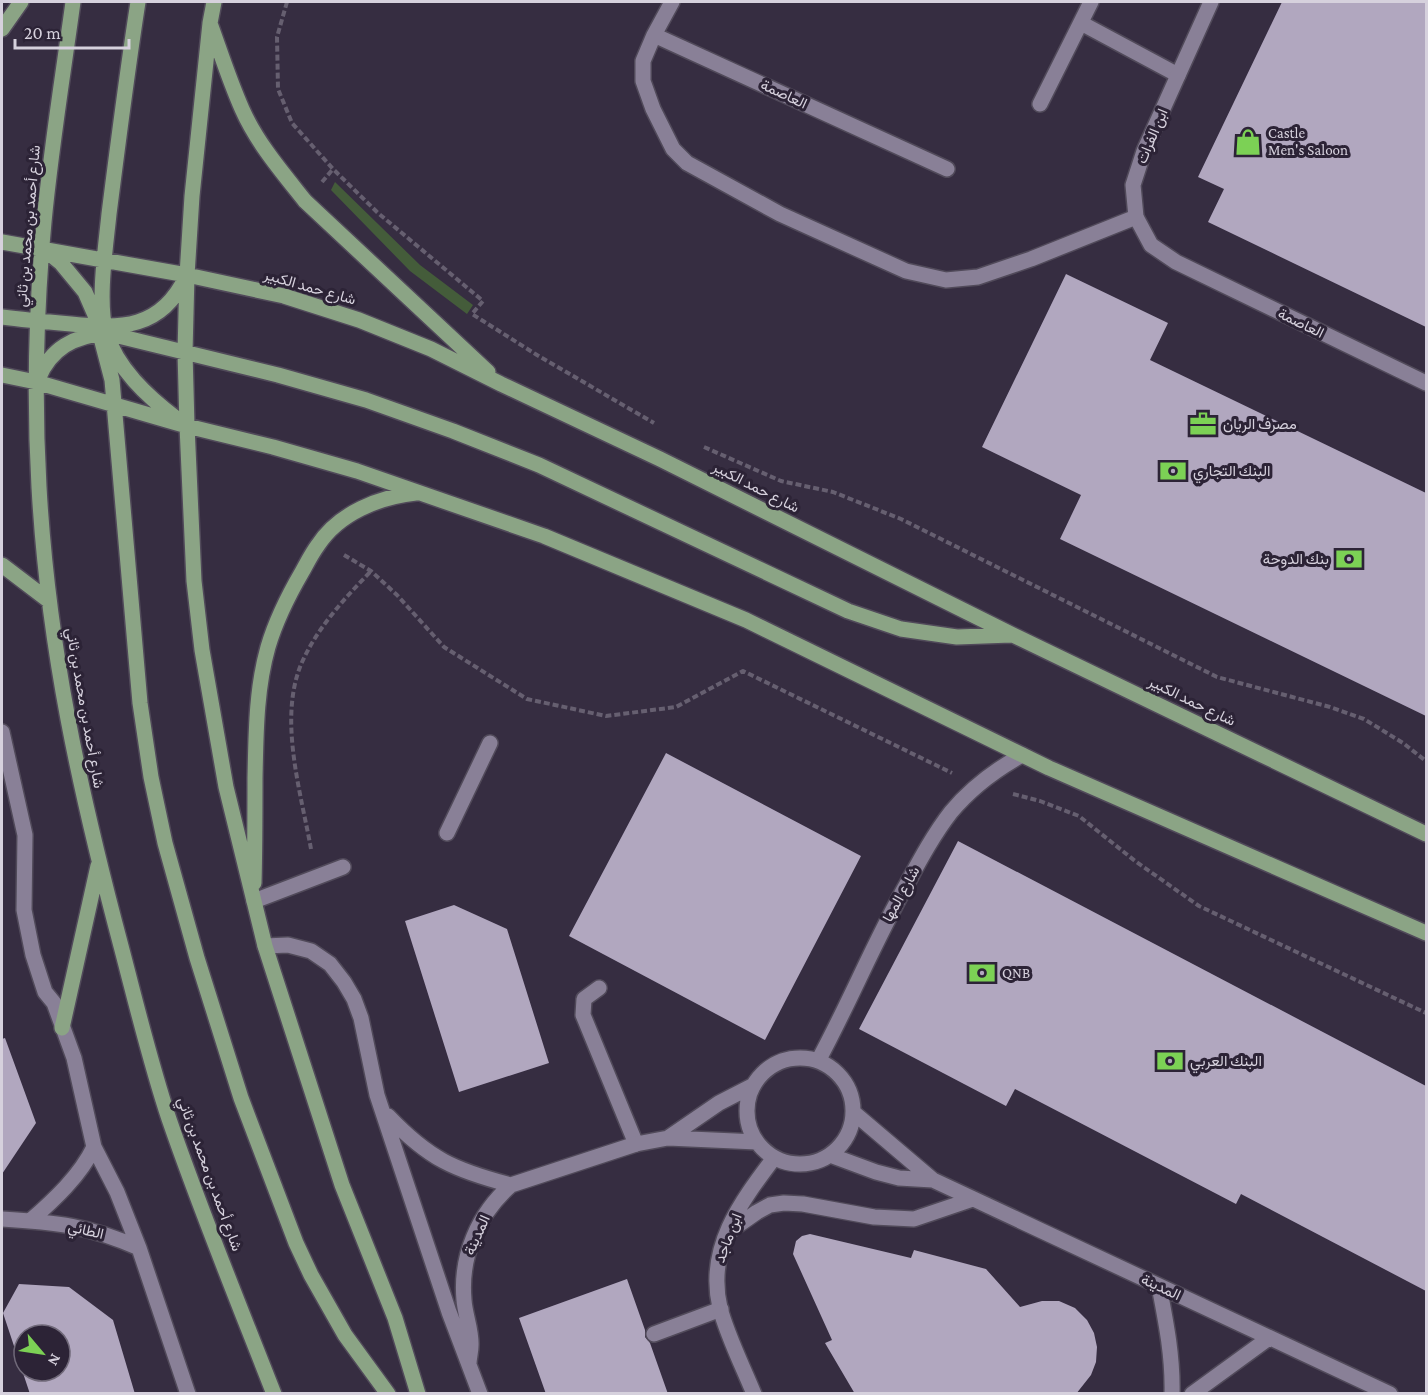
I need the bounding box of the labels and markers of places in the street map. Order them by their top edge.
place label: Castle Men's Saloon [1268,125,1348,158]
shop icon: Castle Men's Saloon [1233,127,1263,157]
office icon: مصرف الريان [1188,409,1218,439]
place label: مصرف الريان [1223,416,1297,433]
bank icon: البنك التجاري [1158,456,1188,486]
place label: البنك التجاري [1193,463,1271,484]
bank icon: بنك الدوحة [1334,544,1364,574]
place label: بنك الدوحة [1263,551,1329,568]
bank icon: QNB [967,958,997,988]
place label: QNB [1002,965,1030,981]
bank icon: البنك العربي [1155,1046,1185,1076]
place label: البنك العربي [1190,1053,1262,1074]

